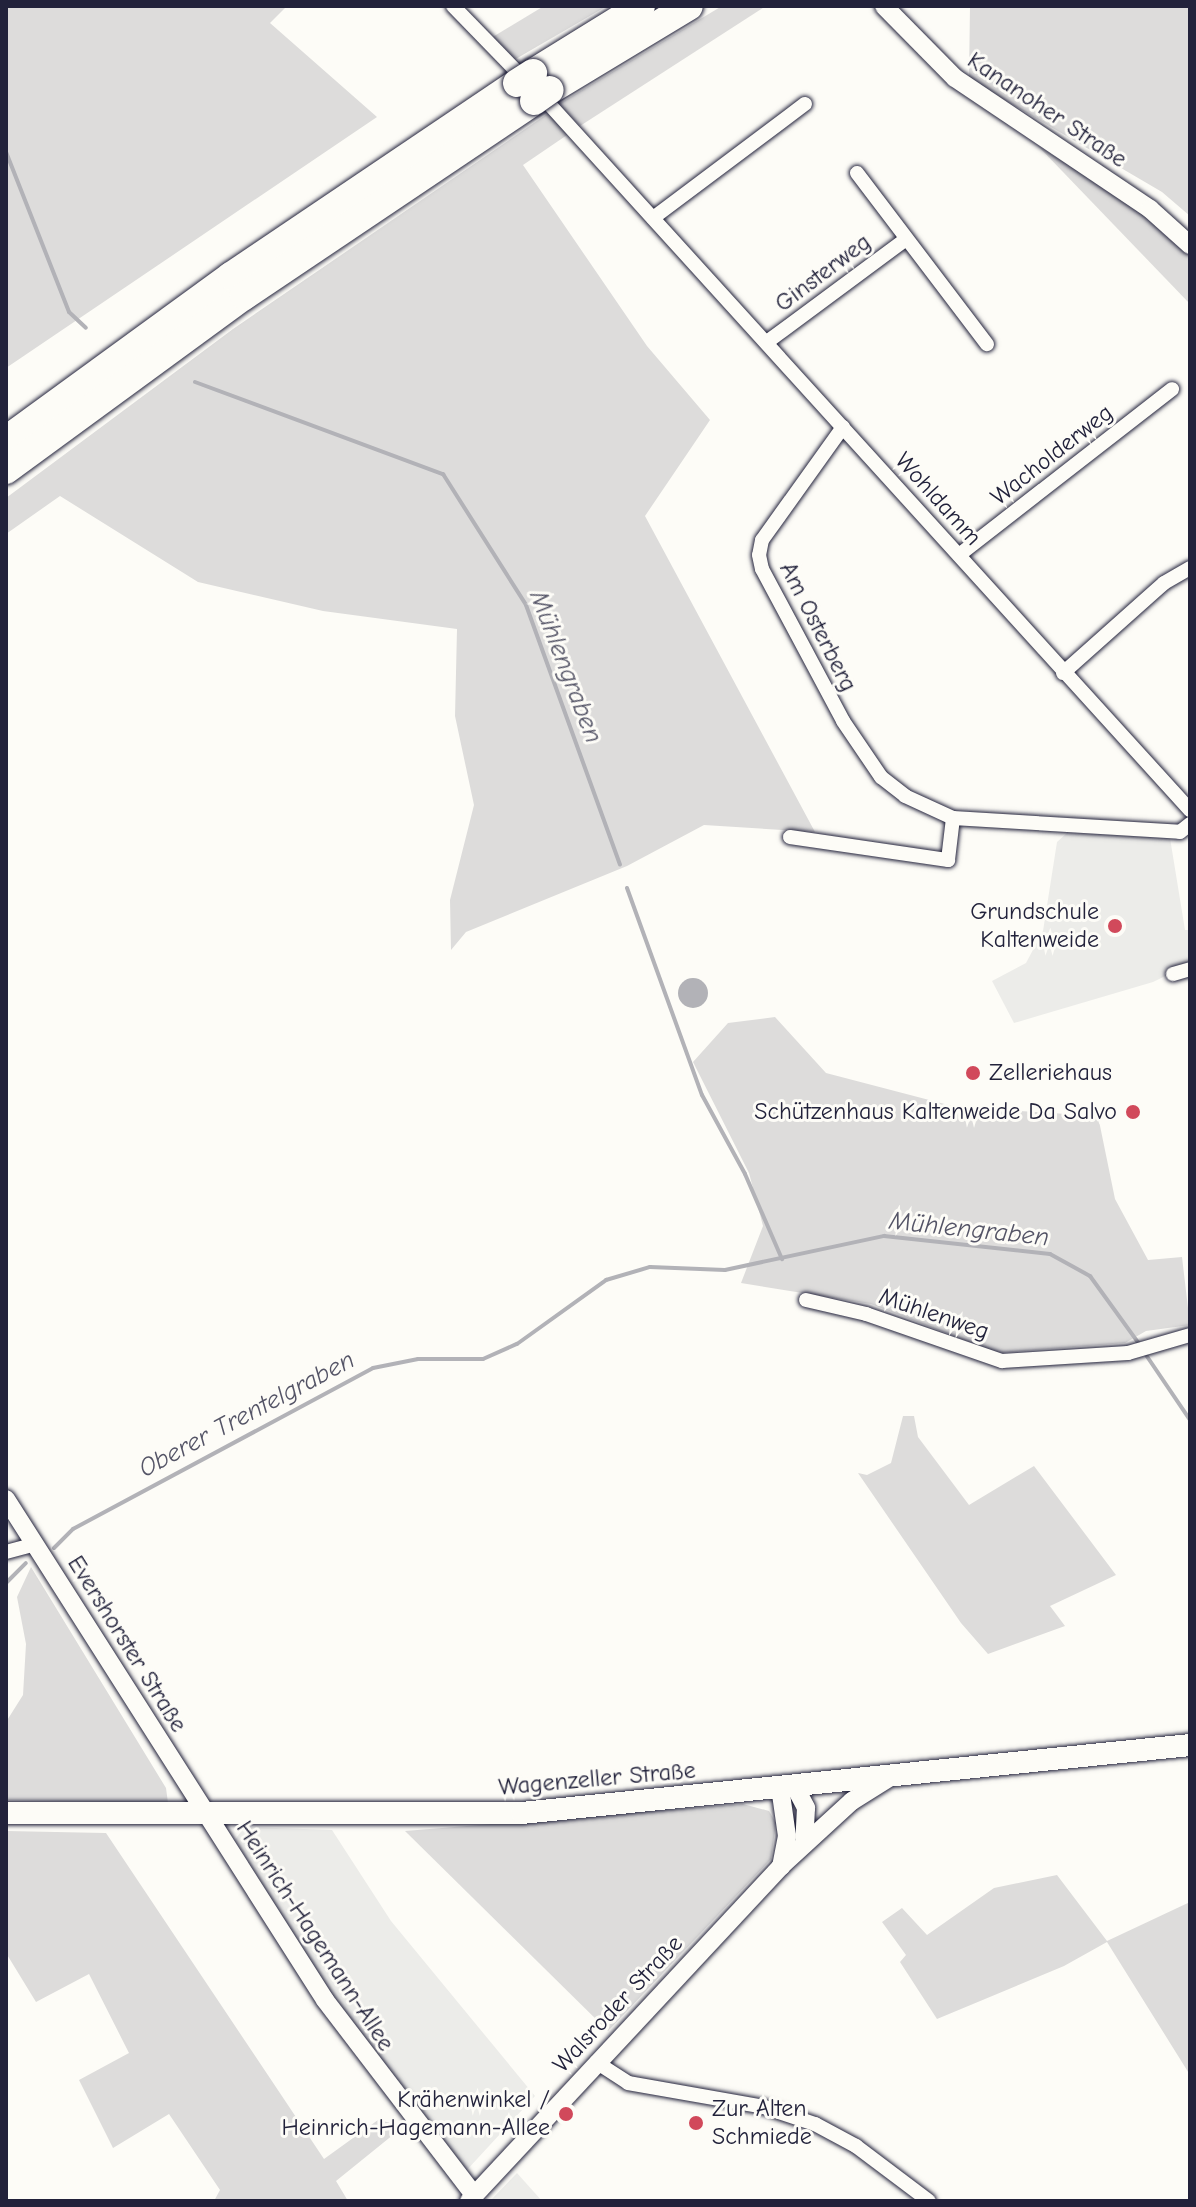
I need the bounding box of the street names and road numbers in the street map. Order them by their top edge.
street label: Kananoher Straße [962,46,1132,174]
street label: Ginsterweg [770,228,876,318]
street label: Wacholderweg [985,398,1119,512]
street label: Wohldamm [889,446,987,552]
street label: Am Osterberg [773,557,863,697]
street label: Mühlenweg [875,1282,993,1346]
street label: Evershorster Straße [61,1550,193,1738]
street label: Wagenzeller Straße [497,1756,697,1802]
street label: Heinrich-Hagemann-Allee [230,1816,400,2056]
street label: Walsroder Straße [547,1929,689,2079]

